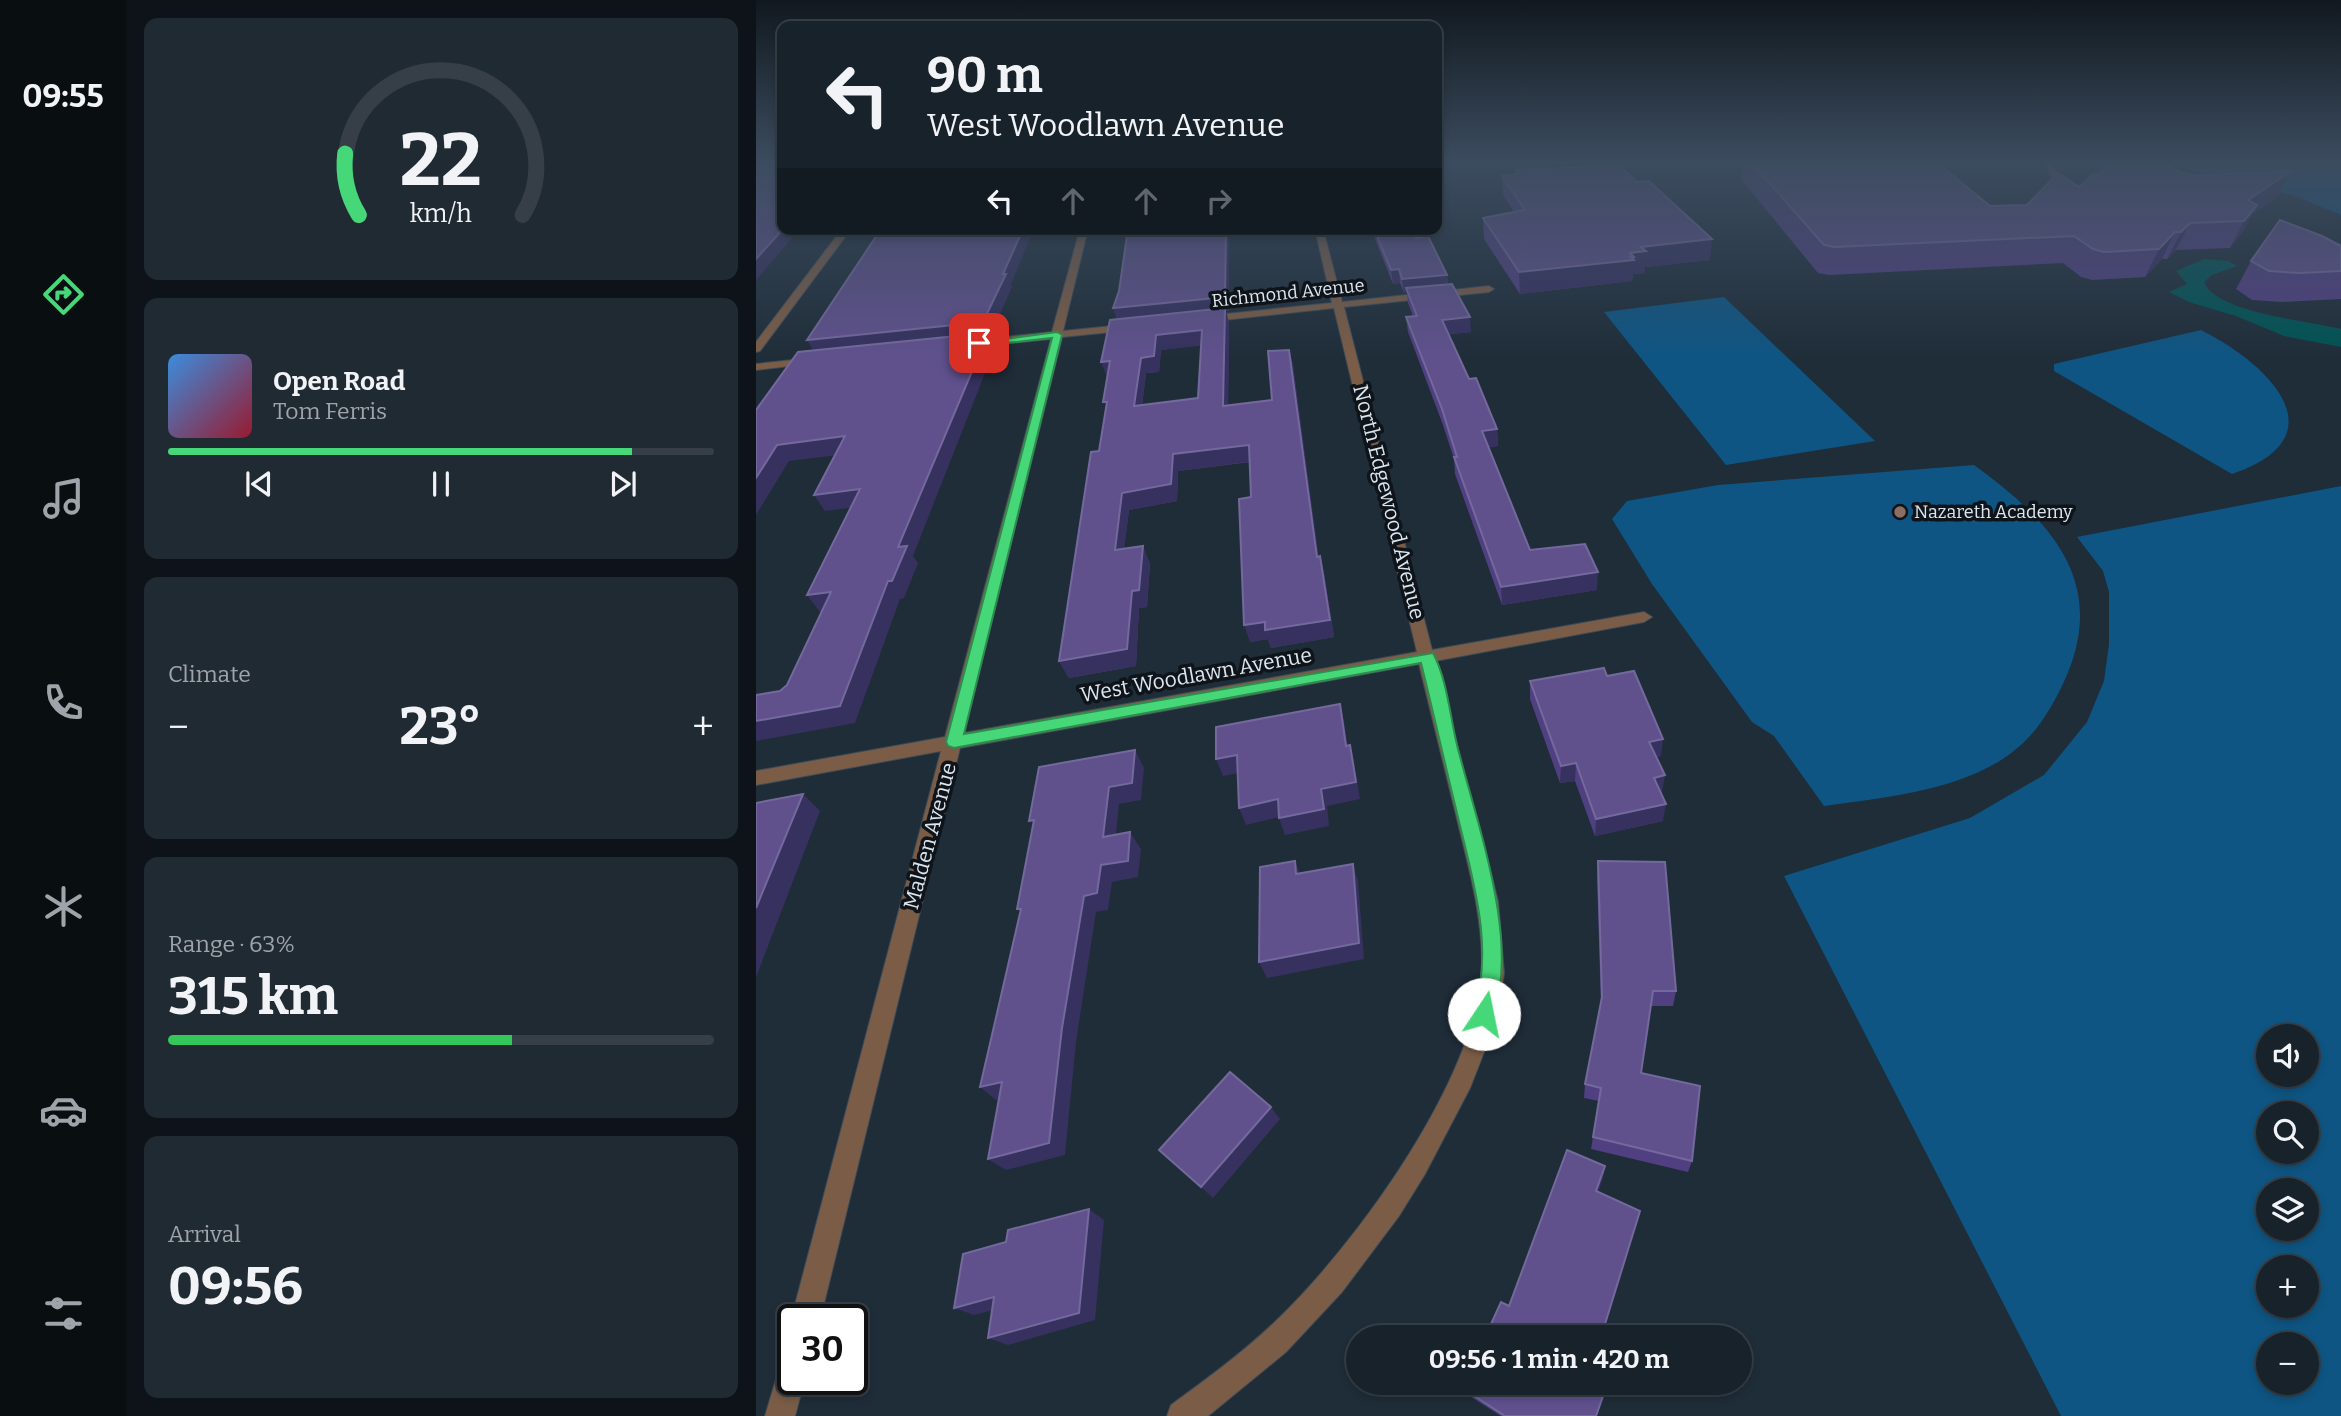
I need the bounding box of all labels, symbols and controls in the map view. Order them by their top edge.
text: 90 m [927,46,1043,105]
icon: left [812,49,903,140]
text: 09:55 [22,77,104,115]
text: West Woodlawn Avenue [927,106,1284,144]
text: 22 [400,117,482,204]
icon: left [981,182,1019,220]
icon: ahead [1054,182,1092,220]
icon: ahead [1127,182,1165,220]
icon: right [1200,182,1238,220]
text: km/h [410,199,472,229]
icon: directions [39,270,88,319]
street label: Richmond Avenue [1210,274,1366,312]
pin [949,313,1009,373]
icon: arrive [960,324,998,362]
text: Open Road [273,366,405,397]
street label: North Edgewood Avenue [1347,382,1431,622]
text: Tom Ferris [273,397,387,425]
icon: previous [240,465,278,503]
icon: pause [422,465,460,503]
icon: next [604,465,642,503]
icon: music [39,474,88,523]
place label: Nazareth Academy [1914,501,2073,523]
marker: Nazareth Academy [1892,504,1908,520]
street label: West Woodlawn Avenue [1078,642,1314,708]
text: Climate [168,660,251,688]
icon: phone [39,678,88,727]
text: 23° [400,695,482,758]
text: − [168,704,189,750]
text: + [692,704,714,750]
street label: Malden Avenue [898,760,962,912]
icon: climate [39,882,88,931]
text: Range · 63% [168,930,295,958]
text: 315 km [168,965,338,1028]
position arrow [1447,977,1521,1051]
map controls [2256,1024,2319,1395]
button: sound [2256,1024,2319,1087]
icon: car [39,1086,88,1135]
button: search [2256,1101,2319,1164]
button: layers [2256,1178,2319,1241]
text: Arrival [168,1220,241,1248]
text: 09:56 [168,1255,303,1318]
button: + [2256,1255,2319,1318]
icon: filters [39,1289,88,1338]
speed limit sign: 30 [777,1304,868,1395]
button: − [2256,1332,2319,1395]
text: 09:56 · 1 min · 420 m [1429,1344,1669,1375]

